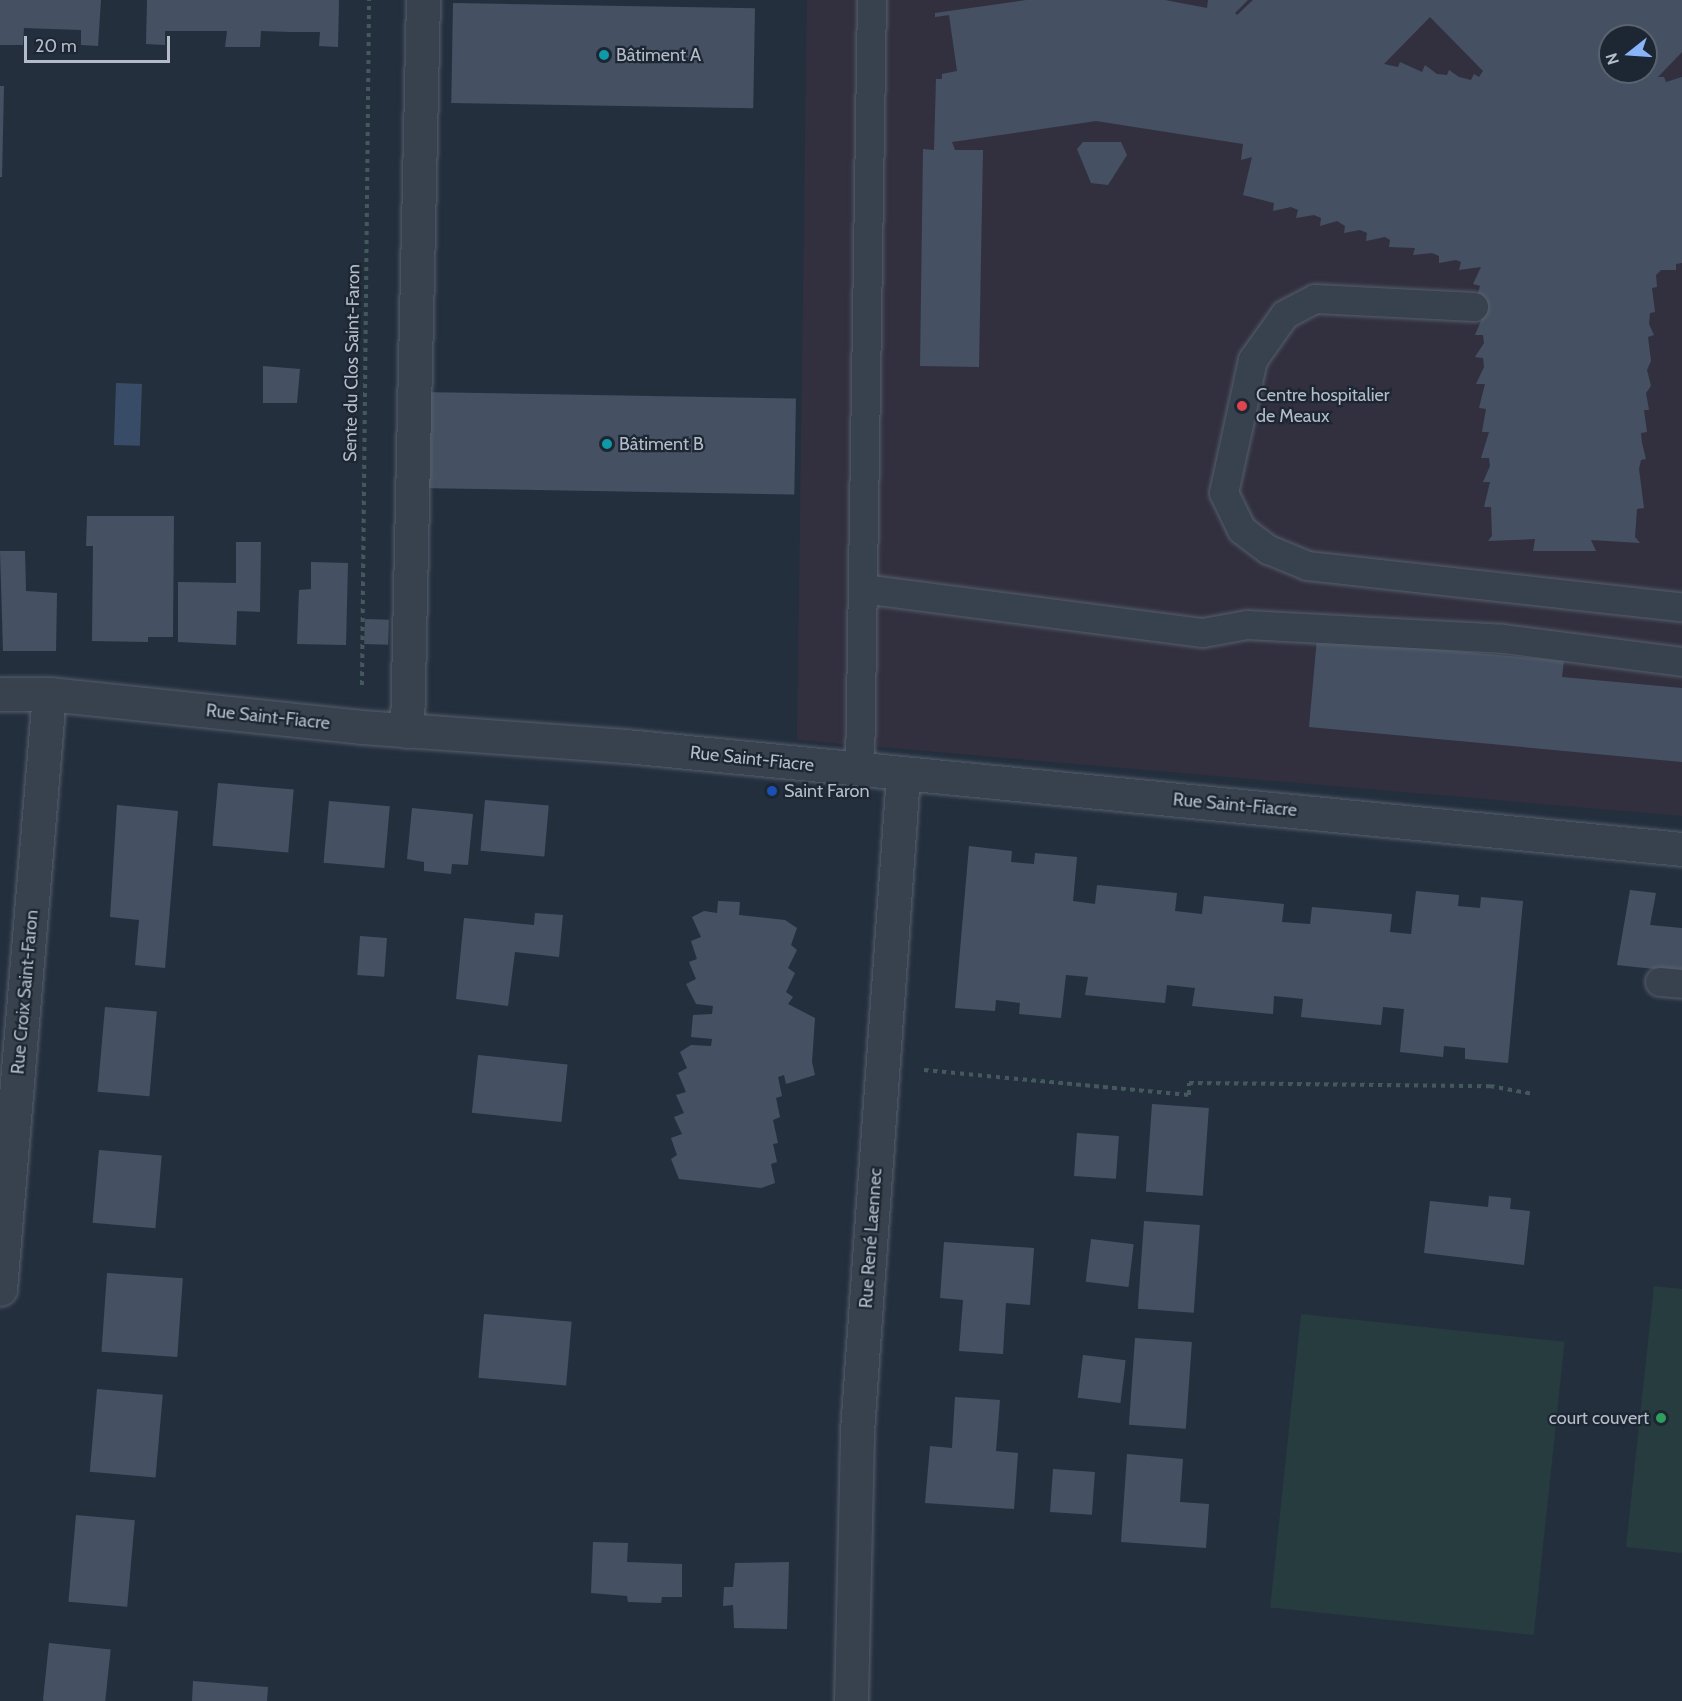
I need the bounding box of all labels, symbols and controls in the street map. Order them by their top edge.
scale bar [27,24,172,62]
north arrow [1598,24,1658,84]
text: 20 m [35,35,77,57]
place label: Bâtiment A [616,44,701,66]
marker: Bâtiment A [597,48,611,62]
text: N [1601,51,1623,67]
street label: Sente du Clos Saint-Faron [339,264,365,462]
place label: Centre hospitalier de Meaux [1256,385,1389,428]
marker: Centre hospitalier de Meaux [1233,397,1251,415]
place label: Bâtiment B [619,433,704,455]
marker: Bâtiment B [600,437,614,451]
street label: Rue Saint-Fiacre [205,700,331,734]
street label: Rue Saint-Fiacre [689,742,815,776]
place label: Saint Faron [784,780,869,802]
marker: Saint Faron [765,784,779,798]
street label: Rue Saint-Fiacre [1172,789,1298,821]
street label: Rue Croix Saint-Faron [7,909,43,1075]
street label: Rue René Laennec [855,1167,887,1309]
place label: court couvert [1549,1407,1649,1429]
marker: court couvert [1654,1411,1668,1425]

